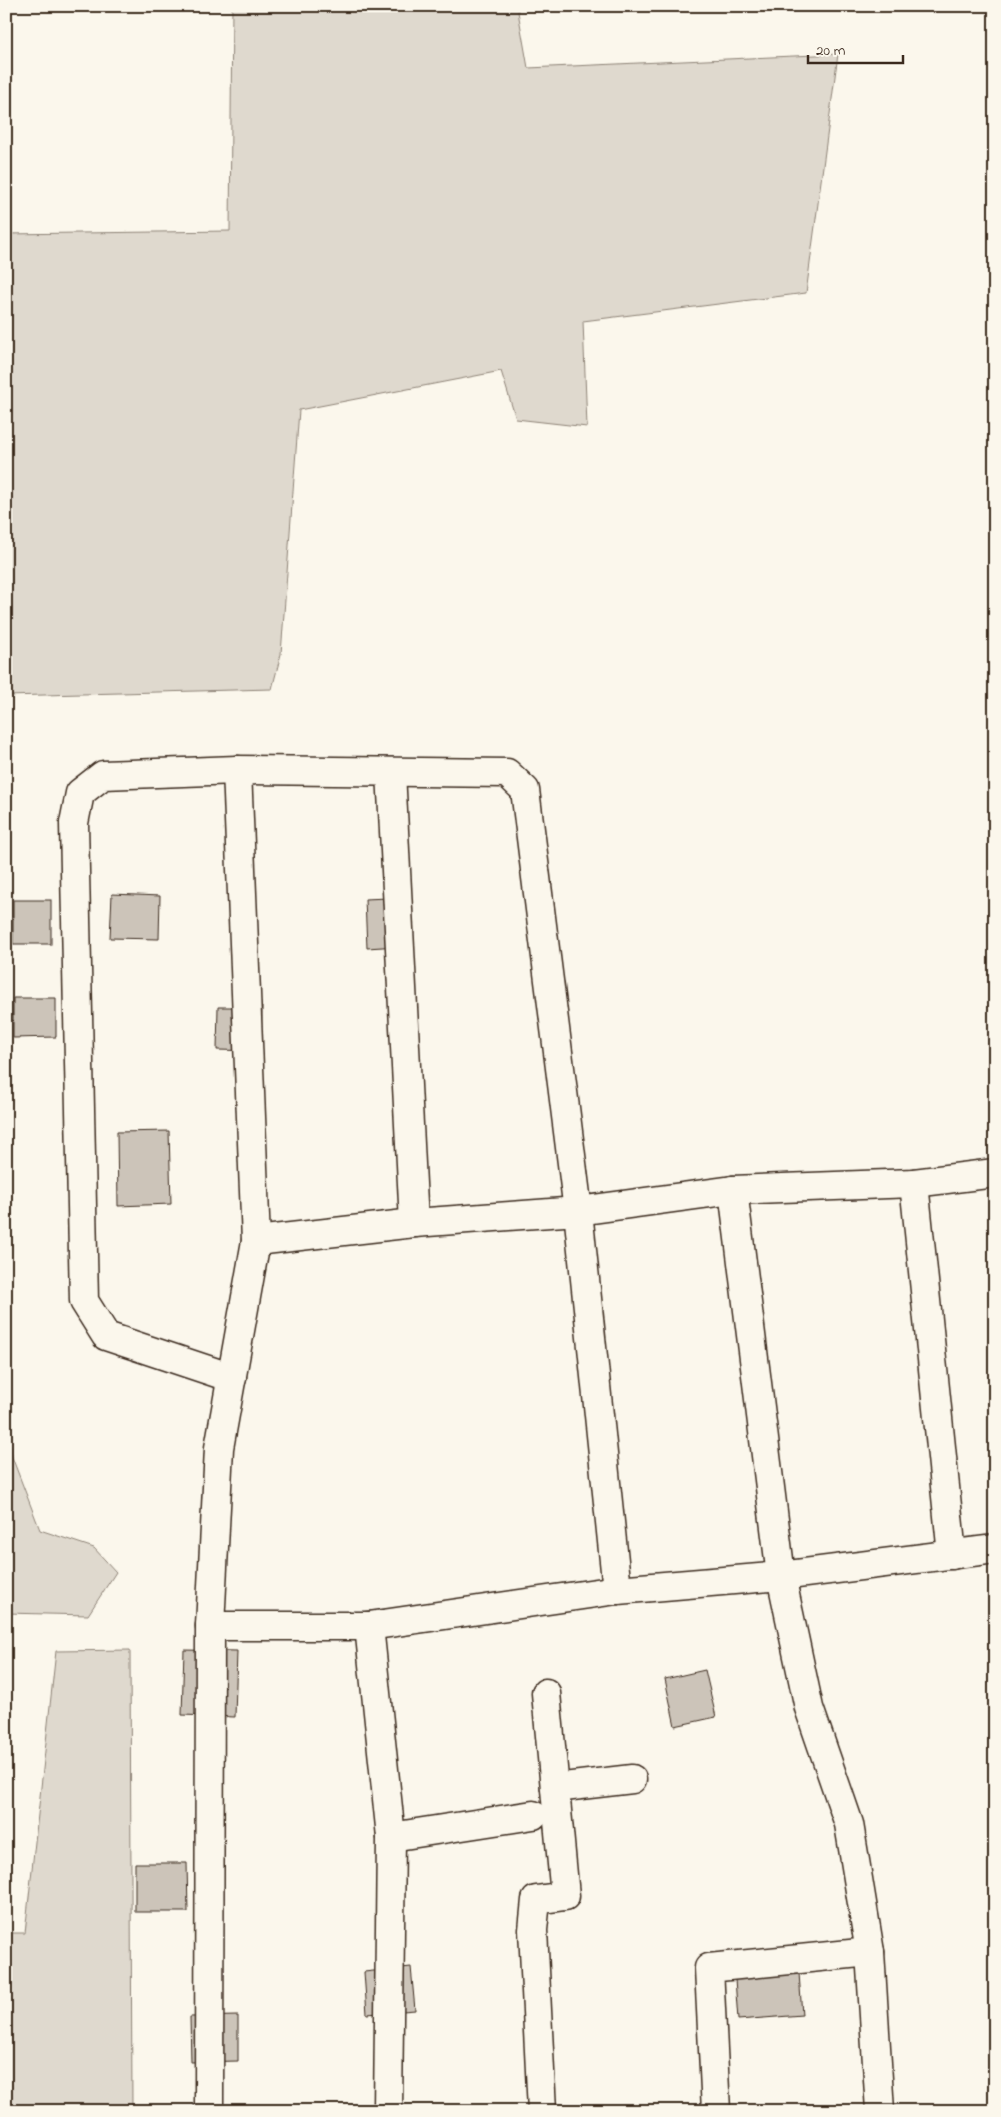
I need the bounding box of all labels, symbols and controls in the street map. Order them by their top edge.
scale bar [808,32,904,64]
text: 20 m [816,40,846,62]

